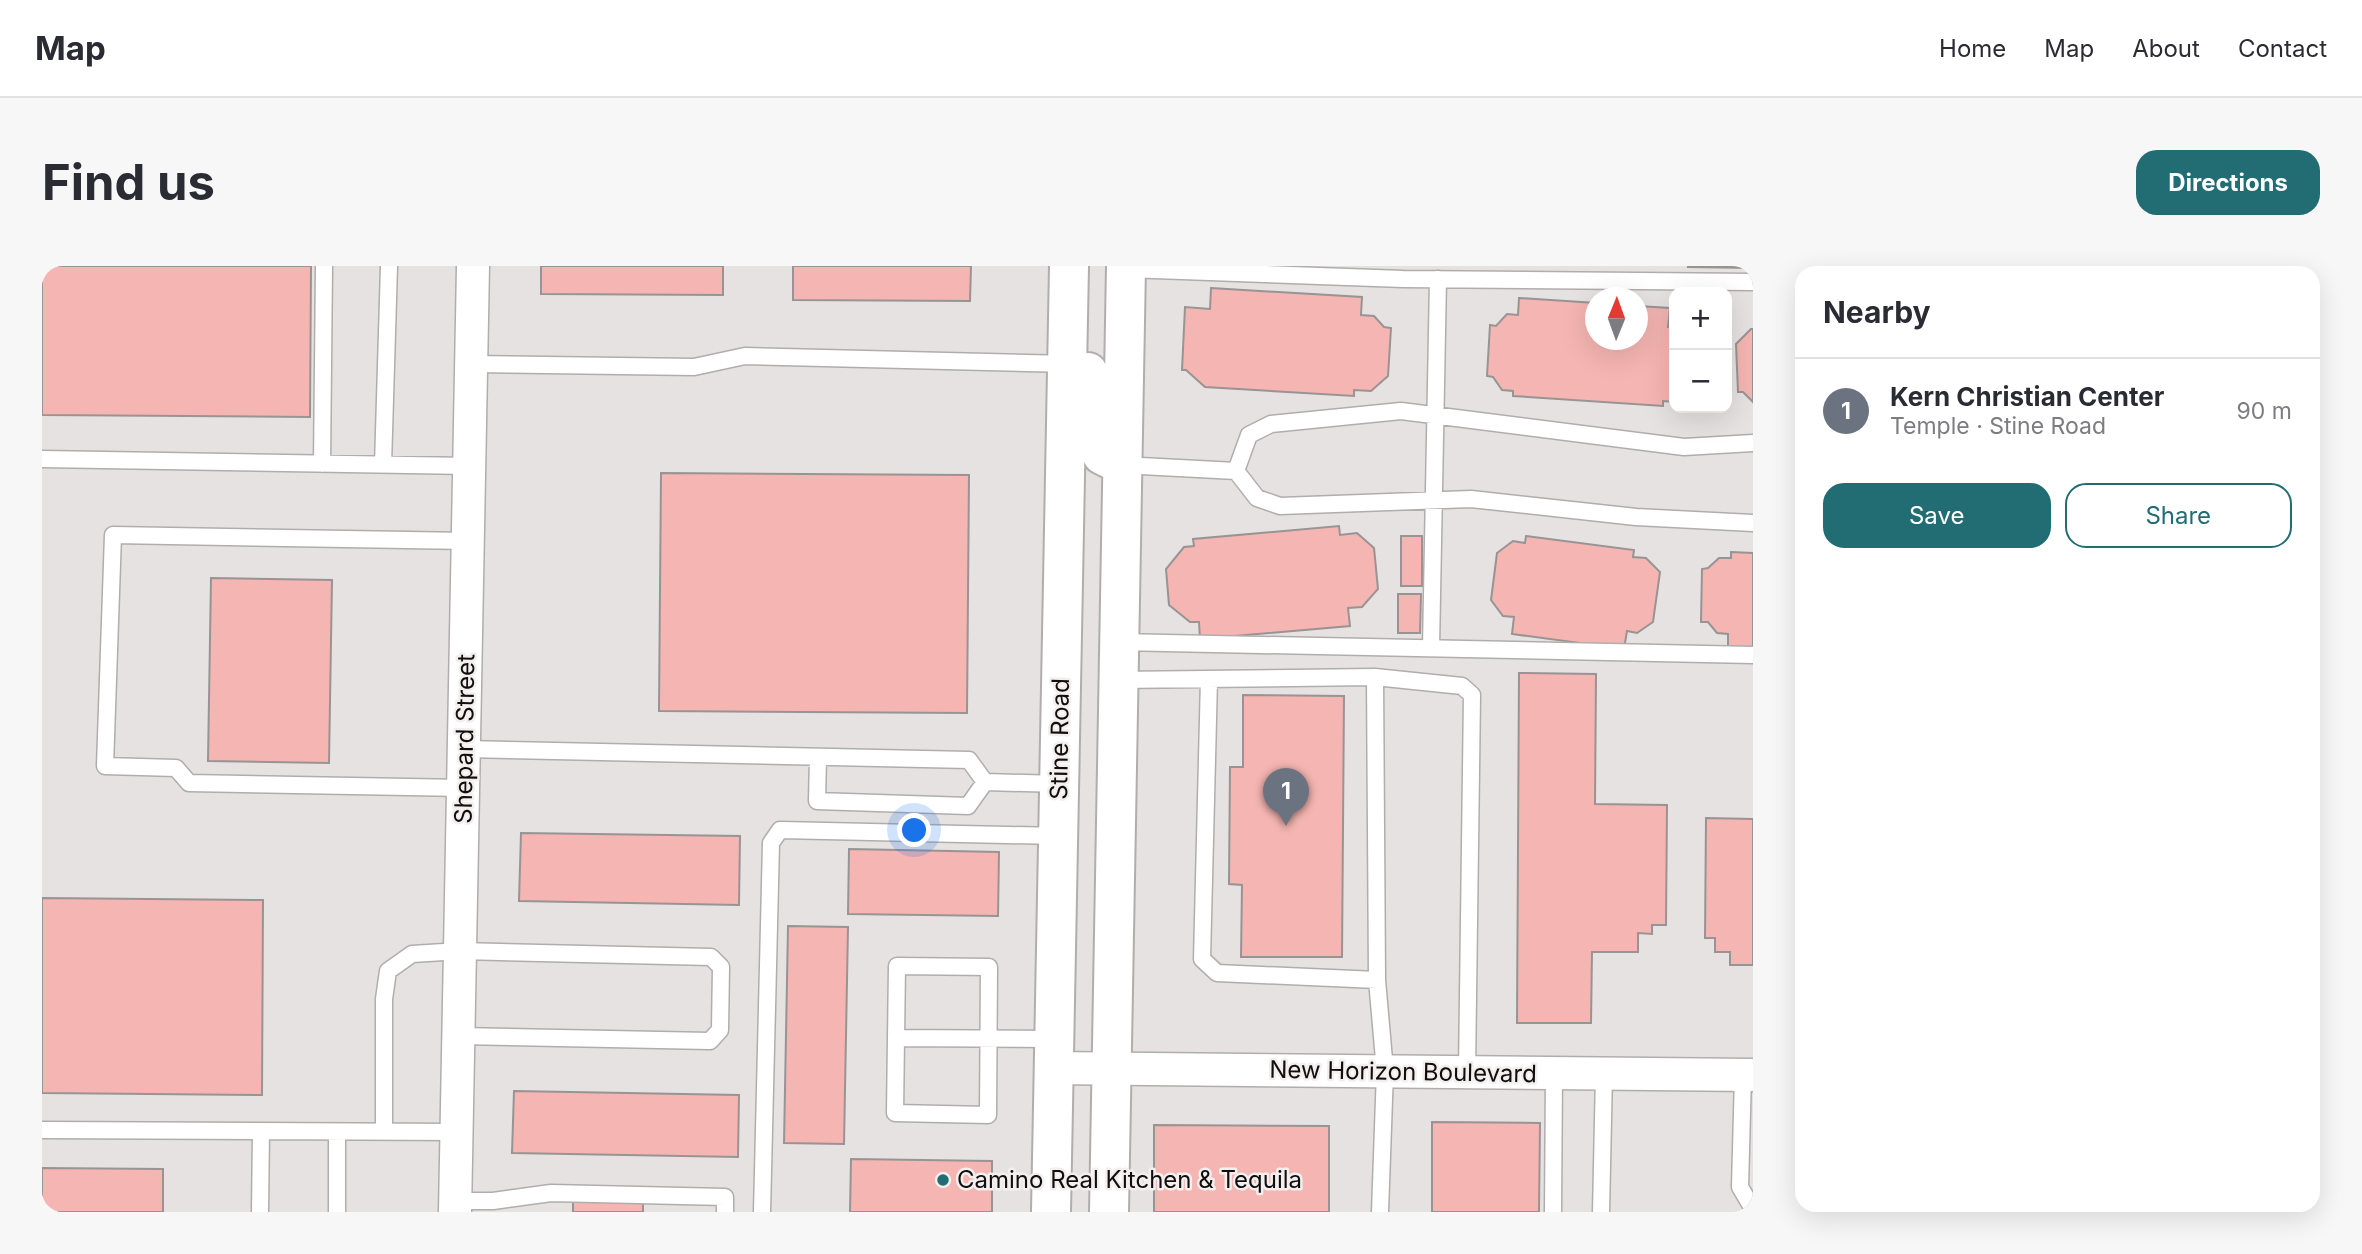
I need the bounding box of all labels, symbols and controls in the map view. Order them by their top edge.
text: Map [35,28,106,68]
text: Home [1939,34,2006,63]
text: Map [2044,34,2094,63]
text: About [2132,34,2200,63]
text: Contact [2238,34,2327,63]
button: Directions [2136,150,2320,215]
text: Find us [42,153,215,212]
north arrow [1585,287,1648,350]
map controls [1669,287,1732,413]
button: + [1669,287,1732,350]
text: Nearby [1823,294,1931,330]
button: − [1669,350,1732,413]
text: Kern Christian Center [1890,381,2164,412]
text: 1 [1841,397,1851,425]
text: 90 m [2237,397,2292,425]
text: Temple · Stine Road [1890,412,2106,440]
button: Save [1823,483,2051,548]
button: Share [2065,483,2292,548]
street label: Shepard Street [449,654,480,824]
street label: Stine Road [1044,678,1075,800]
pin: 1 [1263,768,1309,826]
your location [897,813,931,847]
street label: New Horizon Boulevard [1269,1055,1537,1088]
place label: Camino Real Kitchen & Tequila [957,1165,1302,1194]
marker: Camino Real Kitchen & Tequila [935,1172,951,1188]

